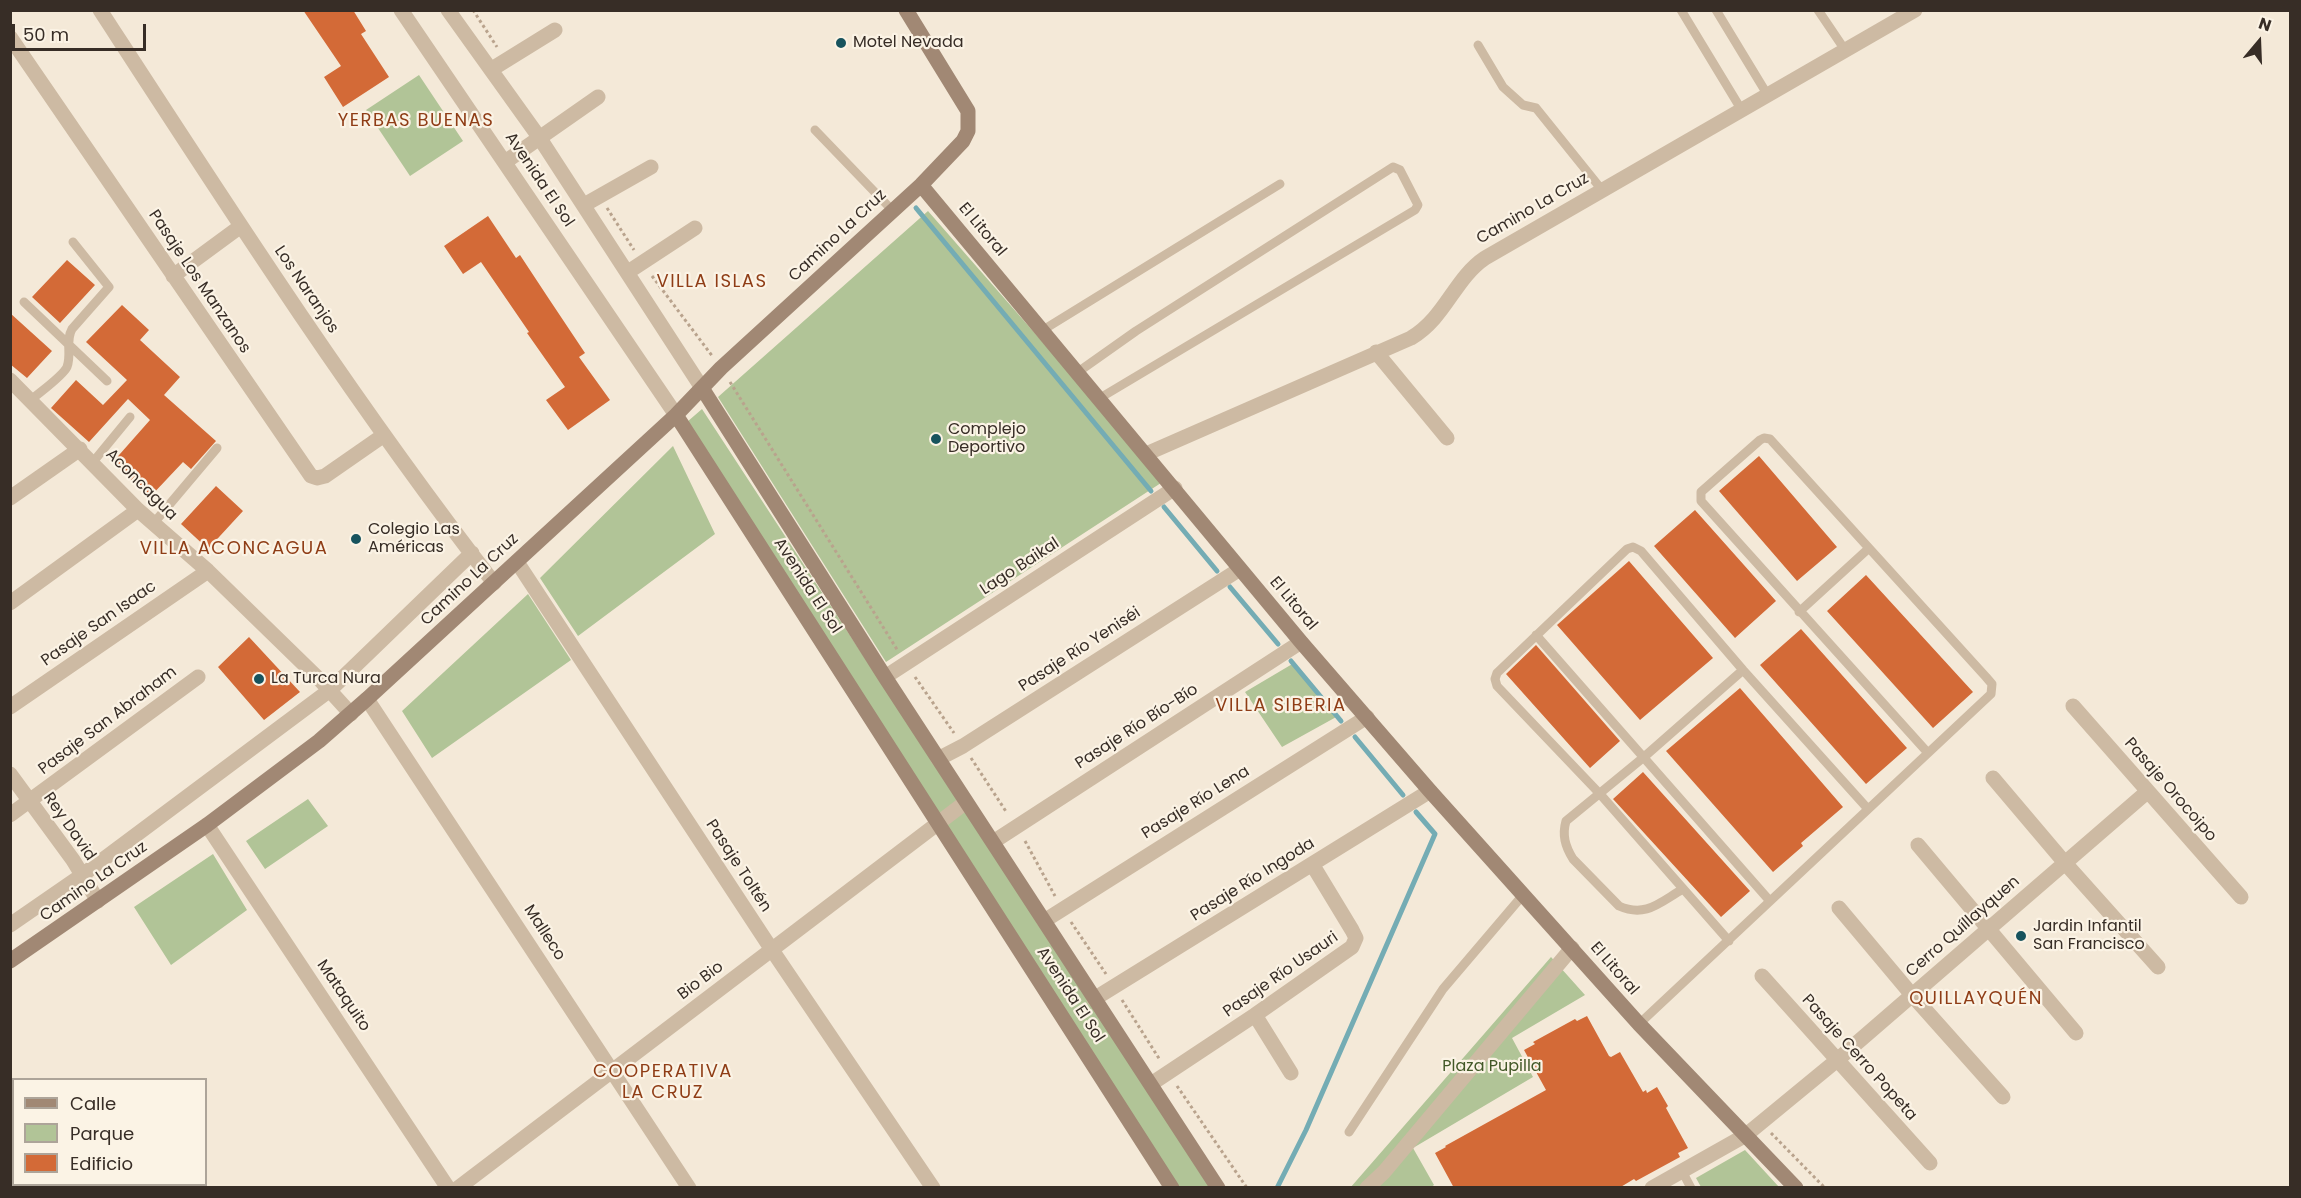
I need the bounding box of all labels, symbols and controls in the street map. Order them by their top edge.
scale bar [15,12,148,50]
north arrow [2229,12,2289,72]
text: N [2256,12,2274,37]
text: 50 m [23,22,69,47]
place label: Motel Nevada [853,33,964,53]
marker: Motel Nevada [834,36,848,50]
district label: YERBAS BUENAS [338,110,494,132]
street label: Avenida El Sol [500,129,578,231]
street label: Camino La Cruz [1474,169,1592,249]
street label: Camino La Cruz [785,186,891,286]
street label: El Litoral [954,199,1010,261]
street label: Pasaje Los Manzanos [144,207,254,357]
street label: Los Naranjos [270,243,342,337]
district label: VILLA ISLAS [656,271,768,293]
place label: Complejo Deportivo [948,420,1026,458]
marker: Complejo Deportivo [929,432,943,446]
street label: Aconcagua [101,445,181,525]
place label: Colegio Las Américas [368,520,460,558]
street label: Camino La Cruz [417,530,523,630]
marker: Colegio Las Américas [349,532,363,546]
street label: Lago Baikal [977,534,1063,600]
street label: Avenida El Sol [769,535,845,637]
district label: VILLA ACONCAGUA [140,538,328,560]
street label: El Litoral [1265,573,1321,635]
street label: Pasaje San Isaac [38,577,160,671]
street label: Pasaje Río Yeniséi [1016,603,1144,697]
street label: Pasaje San Abraham [35,663,181,779]
place label: La Turca Nura [271,669,381,689]
marker: La Turca Nura [252,672,266,686]
street label: Pasaje Río Bío-Bío [1072,680,1202,774]
district label: VILLA SIBERIA [1215,695,1347,717]
street label: Pasaje Orocoipo [2120,734,2220,846]
street label: Pasaje Río Lena [1139,762,1253,844]
street label: Rey David [39,789,99,865]
street label: Pasaje Toltén [701,816,775,916]
street label: Pasaje Río Ingoda [1188,834,1318,926]
street label: Camino La Cruz [37,838,151,926]
street label: Cerro Quíllayquen [1902,872,2024,982]
street label: Malleco [519,902,569,964]
place label: Jardin Infantil San Francisco [2033,917,2145,955]
street label: Pasaje Río Usauri [1220,928,1342,1022]
marker: Jardin Infantil San Francisco [2014,929,2028,943]
street label: El Litoral [1586,939,1642,999]
street label: Avenida El Sol [1032,944,1108,1046]
street label: Mataquito [312,957,374,1035]
street label: Bio Bio [674,958,728,1004]
district label: QUILLAYQUÉN [1909,988,2043,1010]
street label: Pasaje Cerro Popeta [1797,991,1921,1125]
park label: Plaza Pupilla [1442,1057,1542,1077]
district label: COOPERATIVA LA CRUZ [593,1061,733,1104]
legend [12,1078,207,1186]
text: Calle [70,1091,116,1116]
text: Parque [70,1121,134,1146]
text: Edificio [70,1151,133,1176]

